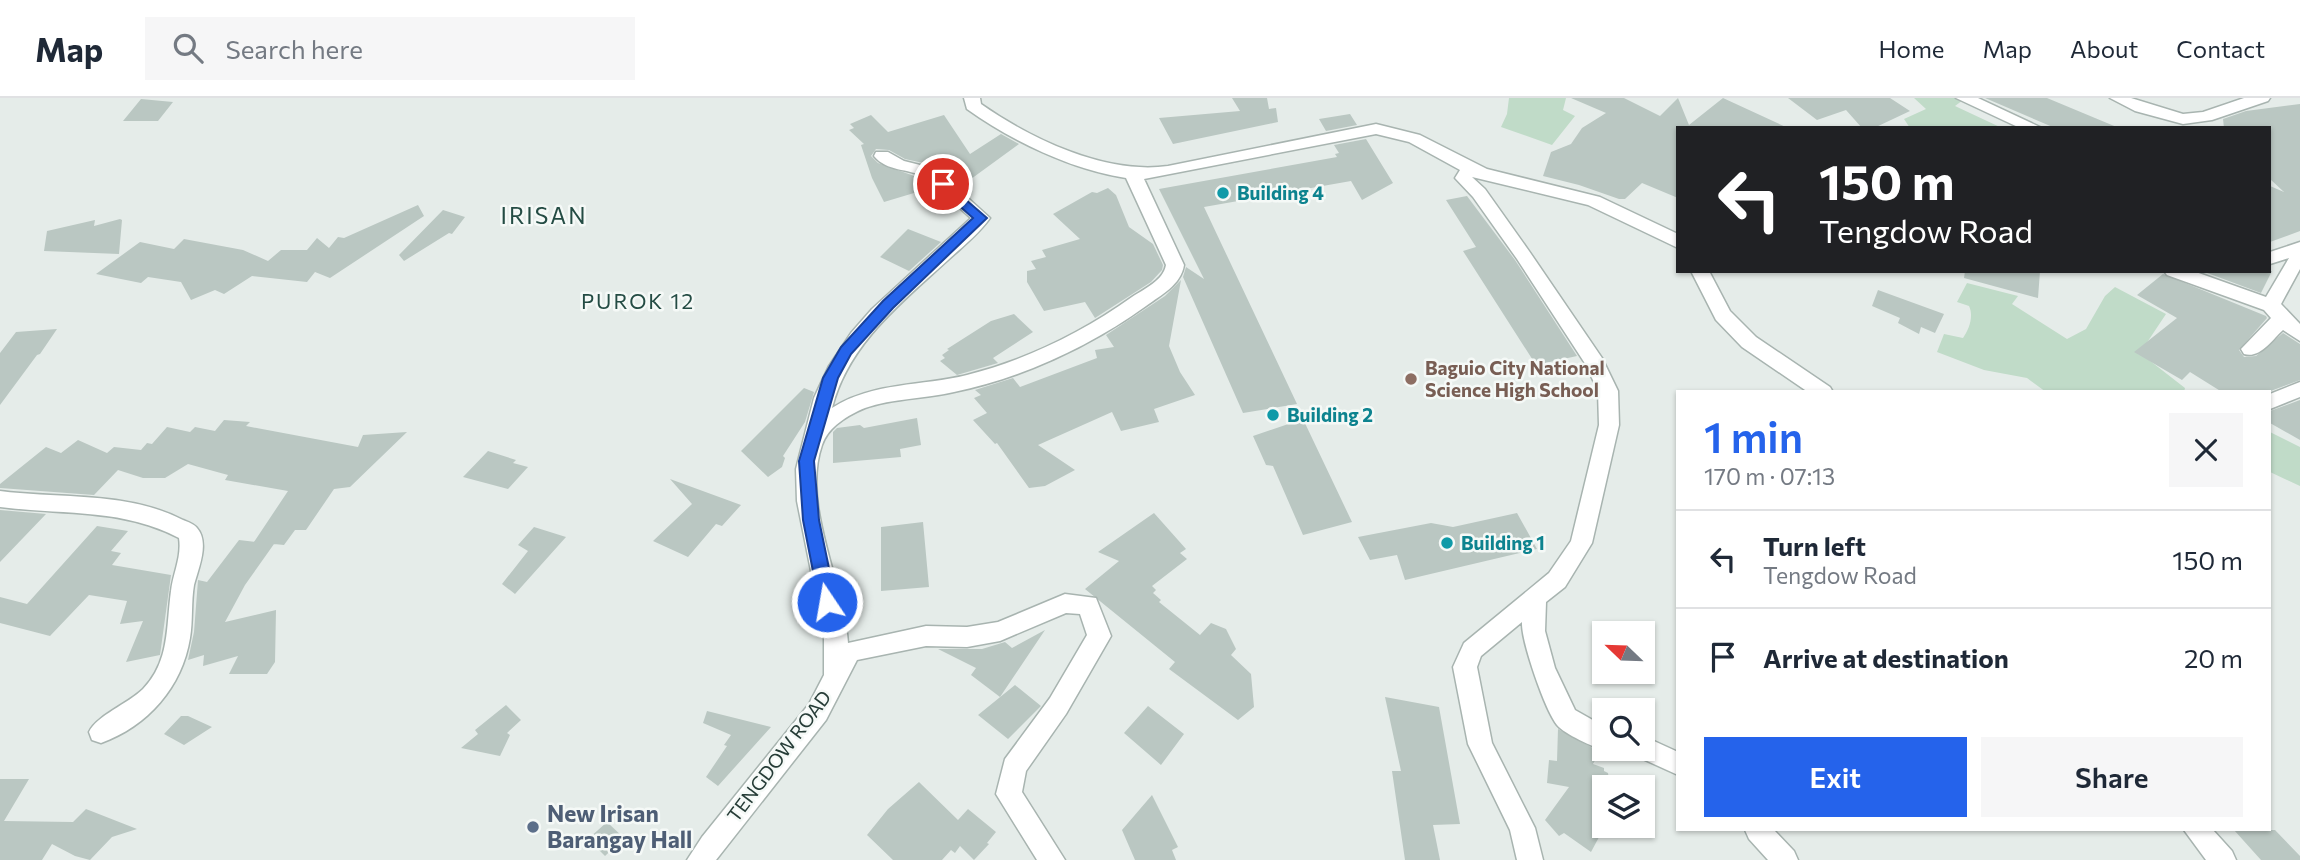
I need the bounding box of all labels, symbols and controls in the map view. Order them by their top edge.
search box [145,17,635,80]
text: Map [35,28,103,69]
icon: search [169,29,207,67]
text: Search here [225,33,363,64]
text: Home [1879,34,1945,63]
text: Map [1983,34,2032,63]
text: About [2070,34,2138,63]
text: Contact [2176,34,2265,63]
text: 150 m [1819,150,1954,210]
pin [913,154,973,214]
icon: left [1704,154,1795,245]
icon: arrive [924,165,962,203]
place label: Building 4 [1237,181,1324,204]
marker: Building 4 [1215,185,1231,201]
district label: IRISAN [501,201,587,229]
text: Tengdow Road [1819,210,2033,250]
district label: PUROK 12 [581,288,695,313]
place label: Baguio City National Science High School [1425,356,1605,401]
marker: Baguio City National Science High School [1403,371,1419,387]
place label: Building 2 [1287,403,1373,426]
marker: Building 2 [1265,407,1281,423]
text: 1 min [1704,410,1803,462]
button: close [2169,413,2243,487]
text: 170 m · 07:13 [1704,462,1835,490]
text: Turn left [1763,530,1866,561]
place label: Building 1 [1461,531,1545,554]
marker: Building 1 [1439,535,1455,551]
icon: left [1704,540,1742,578]
text: 150 m [2172,544,2243,575]
text: Tengdow Road [1763,561,1917,589]
position arrow [790,565,864,639]
north arrow [1592,621,1656,684]
map controls [1592,621,1655,838]
icon: arrive [1704,638,1742,676]
text: Arrive at destination [1763,642,2009,673]
text: 20 m [2184,642,2243,673]
street label: TENGDOW ROAD [722,686,835,826]
button: search [1592,698,1655,761]
button: Exit [1704,737,1967,817]
button: Share [1981,737,2243,817]
button: layers [1592,775,1655,838]
place label: New Irisan Barangay Hall [547,799,692,853]
marker: New Irisan Barangay Hall [525,819,541,835]

